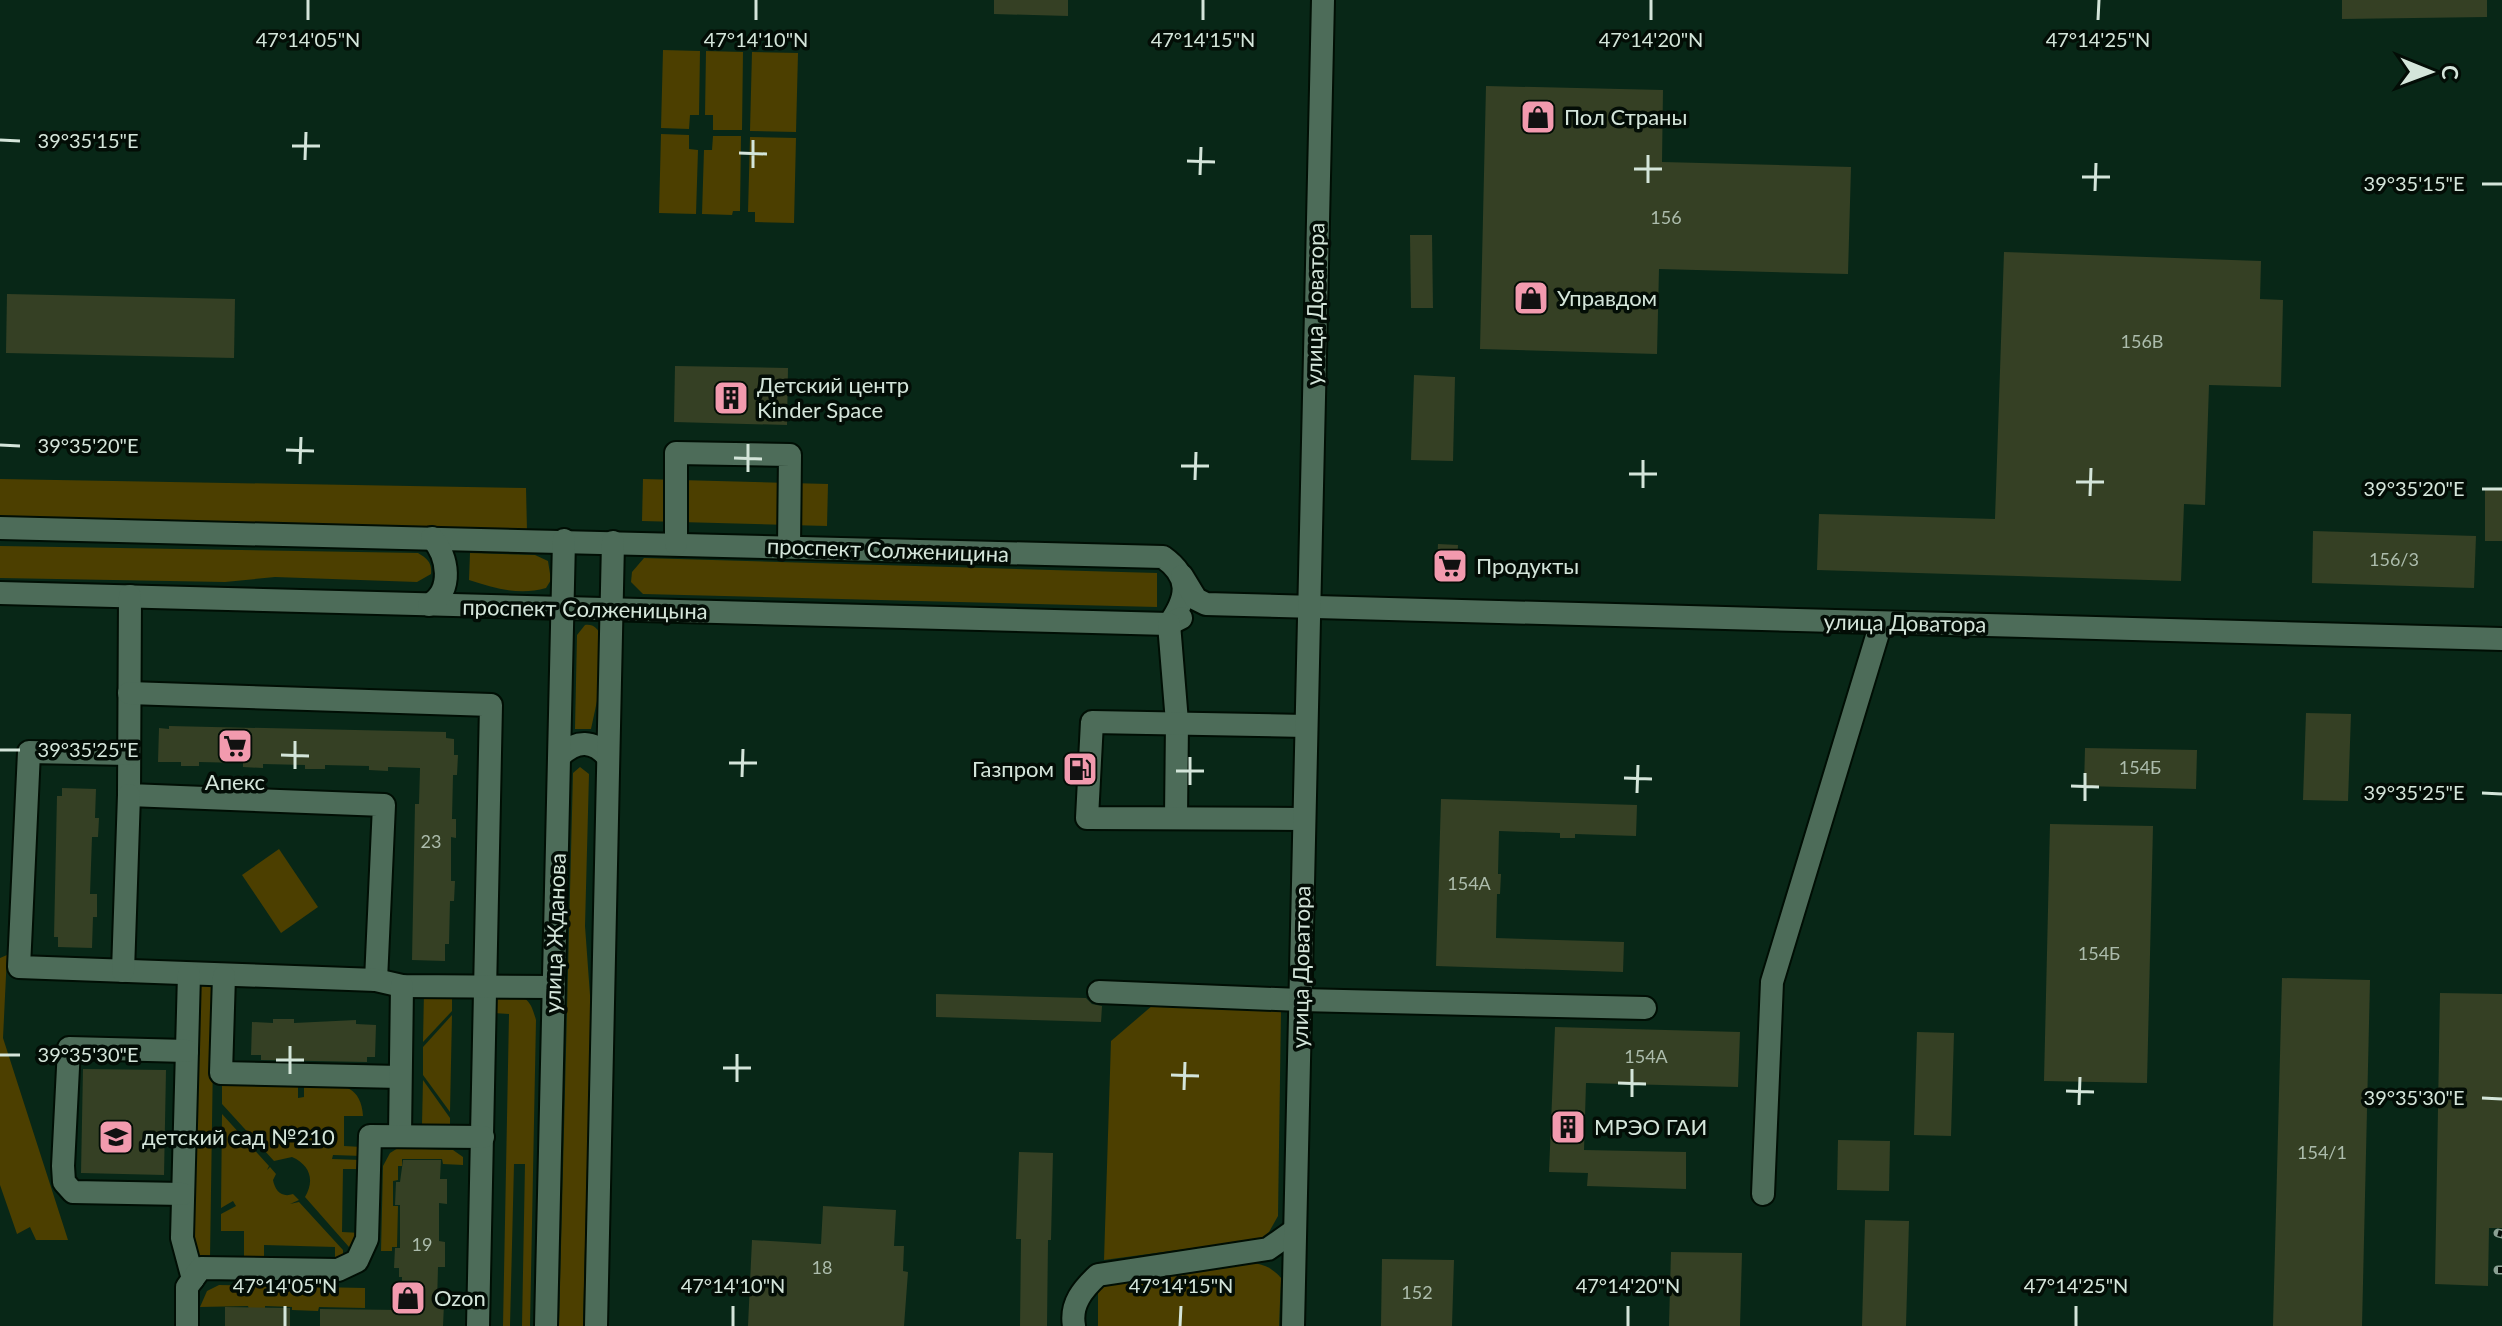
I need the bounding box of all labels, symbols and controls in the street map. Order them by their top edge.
text: 47°14'05"N [256,27,360,51]
text: 47°14'10"N [704,27,808,51]
text: 47°14'15"N [1151,27,1255,51]
text: 47°14'20"N [1599,27,1703,51]
text: 47°14'25"N [2046,27,2150,51]
north arrow [2390,32,2470,112]
text: С [2437,65,2464,80]
shop icon: Пол Страны [1519,98,1557,136]
place label: Пол Страны [1564,103,1687,130]
text: 39°35'15"E [38,128,138,152]
text: 39°35'15"E [2364,171,2464,195]
house number: 156 [1650,206,1682,228]
street label: улица Доватора [1300,222,1329,386]
shop icon: Управдом [1512,279,1550,317]
place label: Управдом [1557,284,1657,311]
house number: 156В [2121,330,2163,352]
place label: Детский центр Kinder Space [757,371,909,423]
building icon: Детский центр Kinder Space [712,379,750,417]
text: 39°35'20"E [38,433,138,457]
text: 39°35'20"E [2364,476,2464,500]
street label: проспект Солженицина [767,532,1009,567]
supermarket icon: Продукты [1431,547,1469,585]
house number: 156/3 [2369,548,2419,570]
place label: Продукты [1476,552,1579,579]
street label: проспект Солженицына [462,593,708,624]
street label: улица Доватора [1823,608,1987,637]
supermarket icon: Апекс [216,727,254,765]
text: 39°35'25"E [38,737,138,761]
fuel station icon: Газпром [1061,750,1099,788]
place label: Газпром [972,755,1054,782]
house number: 154Б [2119,756,2161,778]
place label: Апекс [205,768,265,795]
text: 39°35'25"E [2364,780,2464,804]
house number: 23 [421,830,441,852]
street label: улица Жданова [538,853,571,1013]
house number: 154А [1447,872,1492,894]
street label: улица Доватора [1286,885,1315,1049]
house number: 154Б [2078,942,2120,964]
text: 39°35'30"E [38,1042,138,1066]
house number: 154А [1624,1045,1669,1067]
text: 39°35'30"E [2364,1085,2464,1109]
building icon: МРЭО ГАИ [1549,1108,1587,1146]
place label: МРЭО ГАИ [1594,1113,1707,1140]
school or university icon: детский сад №210 [97,1118,135,1156]
place label: детский сад №210 [142,1123,335,1150]
house number: 154/1 [2297,1141,2347,1163]
house number: 19 [412,1233,432,1255]
house number: 18 [812,1256,832,1278]
text: 47°14'05"N [233,1273,337,1297]
text: 47°14'10"N [681,1273,785,1297]
text: 47°14'15"N [1129,1273,1233,1297]
text: 47°14'20"N [1576,1273,1680,1297]
text: 47°14'25"N [2024,1273,2128,1297]
shop icon: Ozon [389,1279,427,1317]
house number: 152 [1401,1281,1433,1303]
place label: Ozon [434,1284,486,1311]

